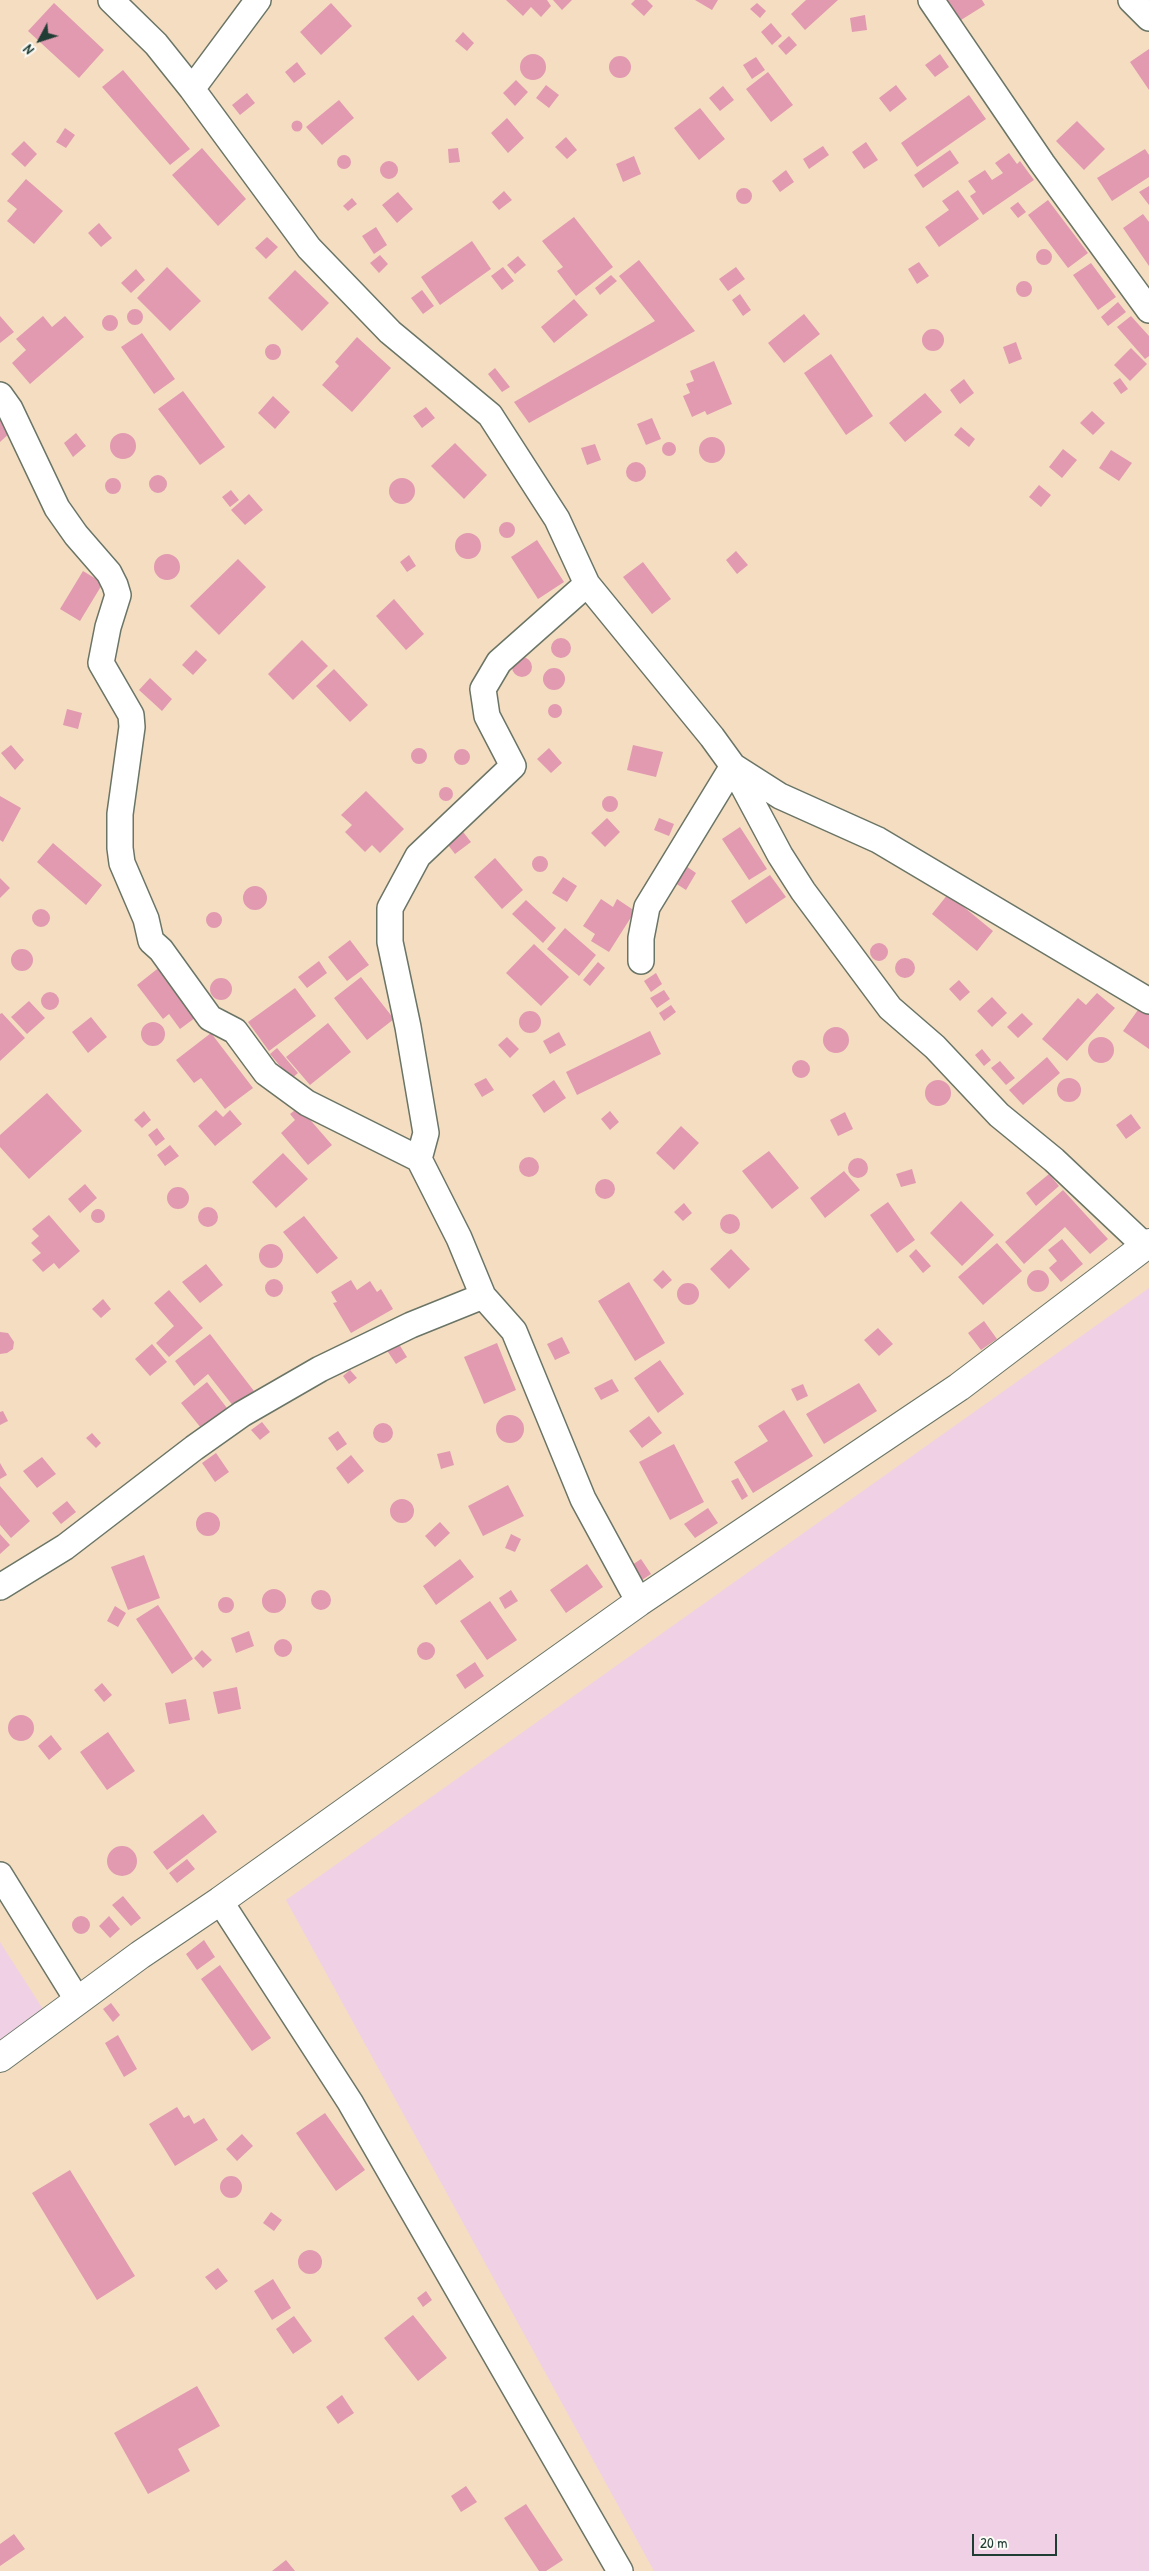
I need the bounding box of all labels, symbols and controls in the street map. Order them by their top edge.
north arrow [15,15,65,65]
text: N [18,41,38,59]
scale bar [974,2524,1059,2556]
text: 20 m [980,2532,1007,2553]

